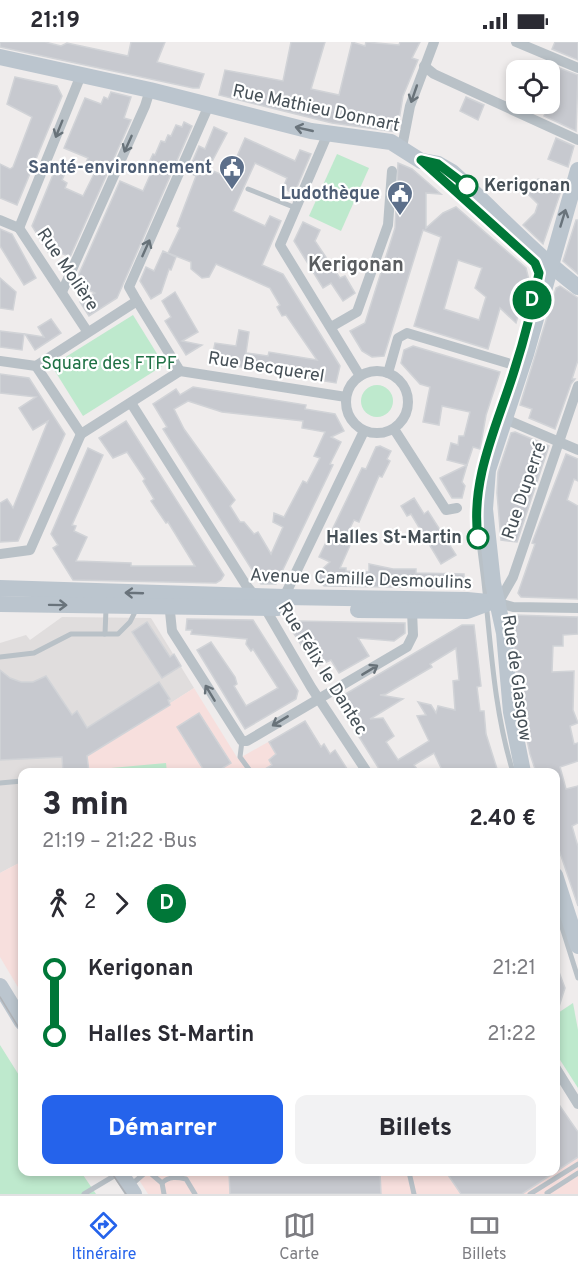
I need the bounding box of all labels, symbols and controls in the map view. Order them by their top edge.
text: 21:19 [30,8,80,35]
map controls [506,60,560,114]
button: locate [506,60,560,114]
street label: Rue Mathieu Donnart [230,80,402,138]
one-way arrow [408,84,419,102]
one-way arrow [53,119,64,138]
one-way arrow [295,122,314,134]
one-way arrow [122,134,133,153]
public building icon: Santé-environnement [217,153,247,191]
place label: Santé-environnement [28,157,212,180]
marker: Kerigonan [456,175,478,197]
place label: Kerigonan [484,175,570,198]
public building icon: Ludothèque [385,179,415,217]
place label: Ludothèque [280,183,380,206]
one-way arrow [558,209,569,228]
street label: Rue Molière [31,224,103,316]
one-way arrow [141,240,152,258]
district label: Kerigonan [308,253,404,279]
line badge: D [512,280,552,320]
text: D [525,287,539,314]
street label: Rue Becquerel [206,347,326,389]
park label: Square des FTPF [41,353,177,376]
street label: Rue Duperré [498,439,552,543]
place label: Halles St-Martin [326,527,462,550]
marker: Halles St-Martin [467,527,489,549]
street label: Avenue Camille Desmoulins [249,565,473,595]
one-way arrow [124,587,144,598]
street label: Rue Félix le Dantec [272,598,372,740]
one-way arrow [48,599,68,611]
street label: Rue de Glasgow [496,613,536,743]
one-way arrow [361,663,378,675]
one-way arrow [204,685,216,702]
one-way arrow [272,715,289,727]
text: 3 min [42,785,129,827]
text: 2.40 € [469,806,536,833]
text: 21:19 – 21:22 · Bus [42,829,197,855]
icon: walk [42,887,75,920]
icon: forward [105,887,138,920]
text: 2 [84,890,96,916]
text: D [159,890,174,917]
text: Kerigonan [88,956,193,983]
text: 21:21 [492,956,536,982]
text: Halles St-Martin [88,1022,254,1049]
text: 21:22 [487,1022,536,1048]
button: Démarrer [42,1095,283,1164]
button: Billets [295,1095,536,1164]
tab: Itinéraire [71,1209,136,1265]
tab: Carte [279,1209,319,1265]
tab: Billets [462,1209,507,1265]

